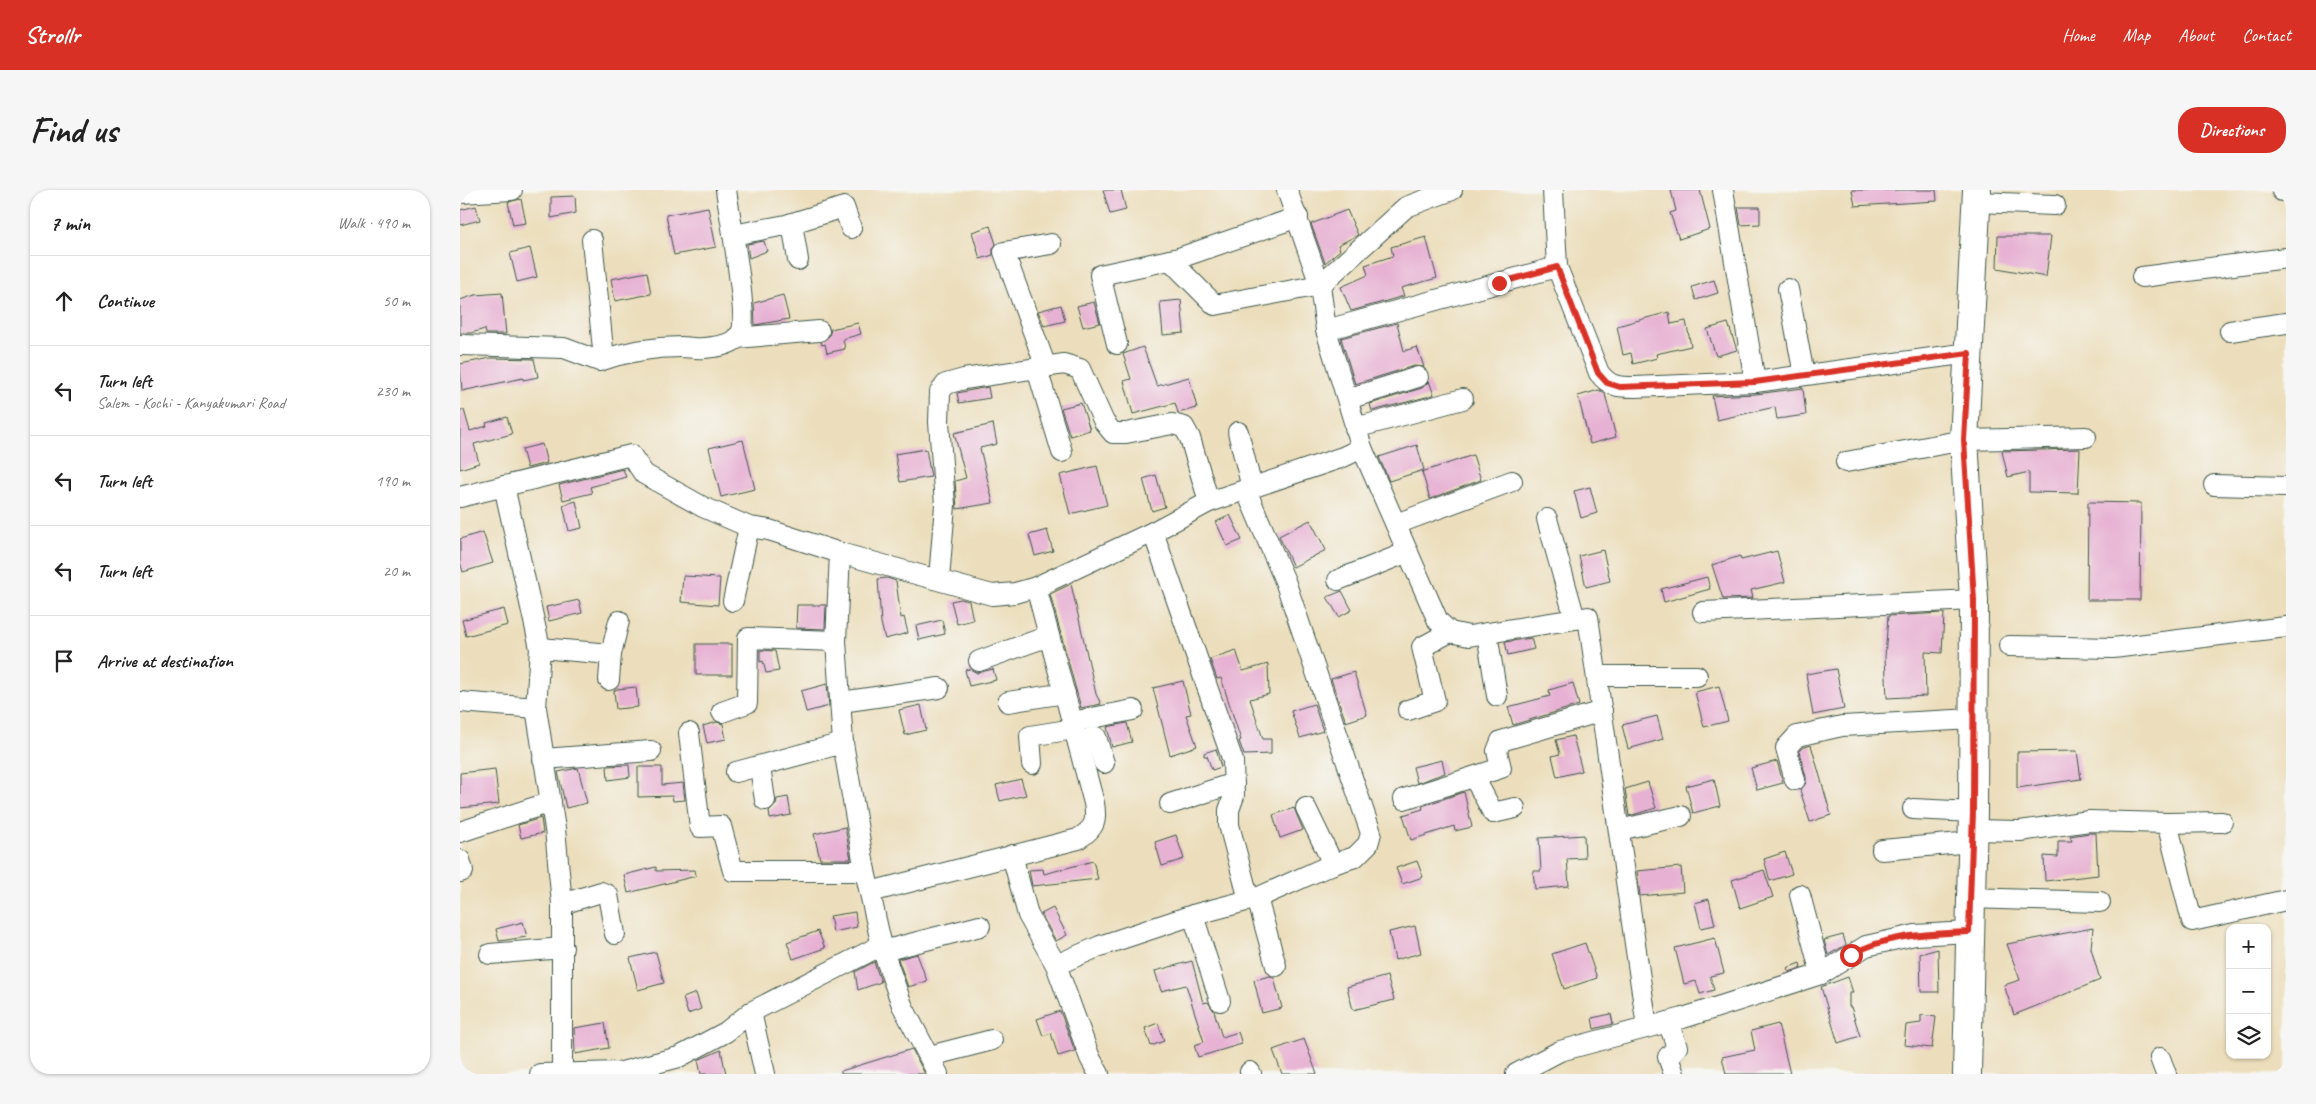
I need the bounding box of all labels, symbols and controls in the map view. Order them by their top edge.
text: Strollr [25,20,80,50]
text: Home [2062,24,2095,46]
text: Map [2123,24,2150,46]
text: About [2178,24,2214,46]
text: Contact [2242,24,2291,46]
button: Directions [2178,107,2286,153]
text: Find us [30,108,117,153]
text: 7 min [50,210,90,236]
text: Walk · 490 m [338,213,410,233]
route end [1488,272,1511,295]
icon: ahead [50,287,78,315]
text: Continue [97,289,154,313]
text: 50 m [383,291,410,311]
text: Turn left [97,369,152,393]
icon: left [50,377,78,405]
text: 230 m [376,381,410,401]
text: Salem - Kochi - Kanyakumari Road [97,393,285,413]
icon: left [50,467,78,495]
text: Turn left [97,469,152,493]
text: 190 m [376,471,410,491]
icon: left [50,557,78,585]
text: Turn left [97,559,152,583]
text: 20 m [383,561,410,581]
icon: arrive [50,647,78,675]
text: Arrive at destination [97,649,233,673]
map controls [2226,924,2271,1059]
button: + [2226,924,2271,969]
route start [1840,944,1863,967]
button: − [2226,969,2271,1014]
button: layers [2226,1014,2271,1059]

